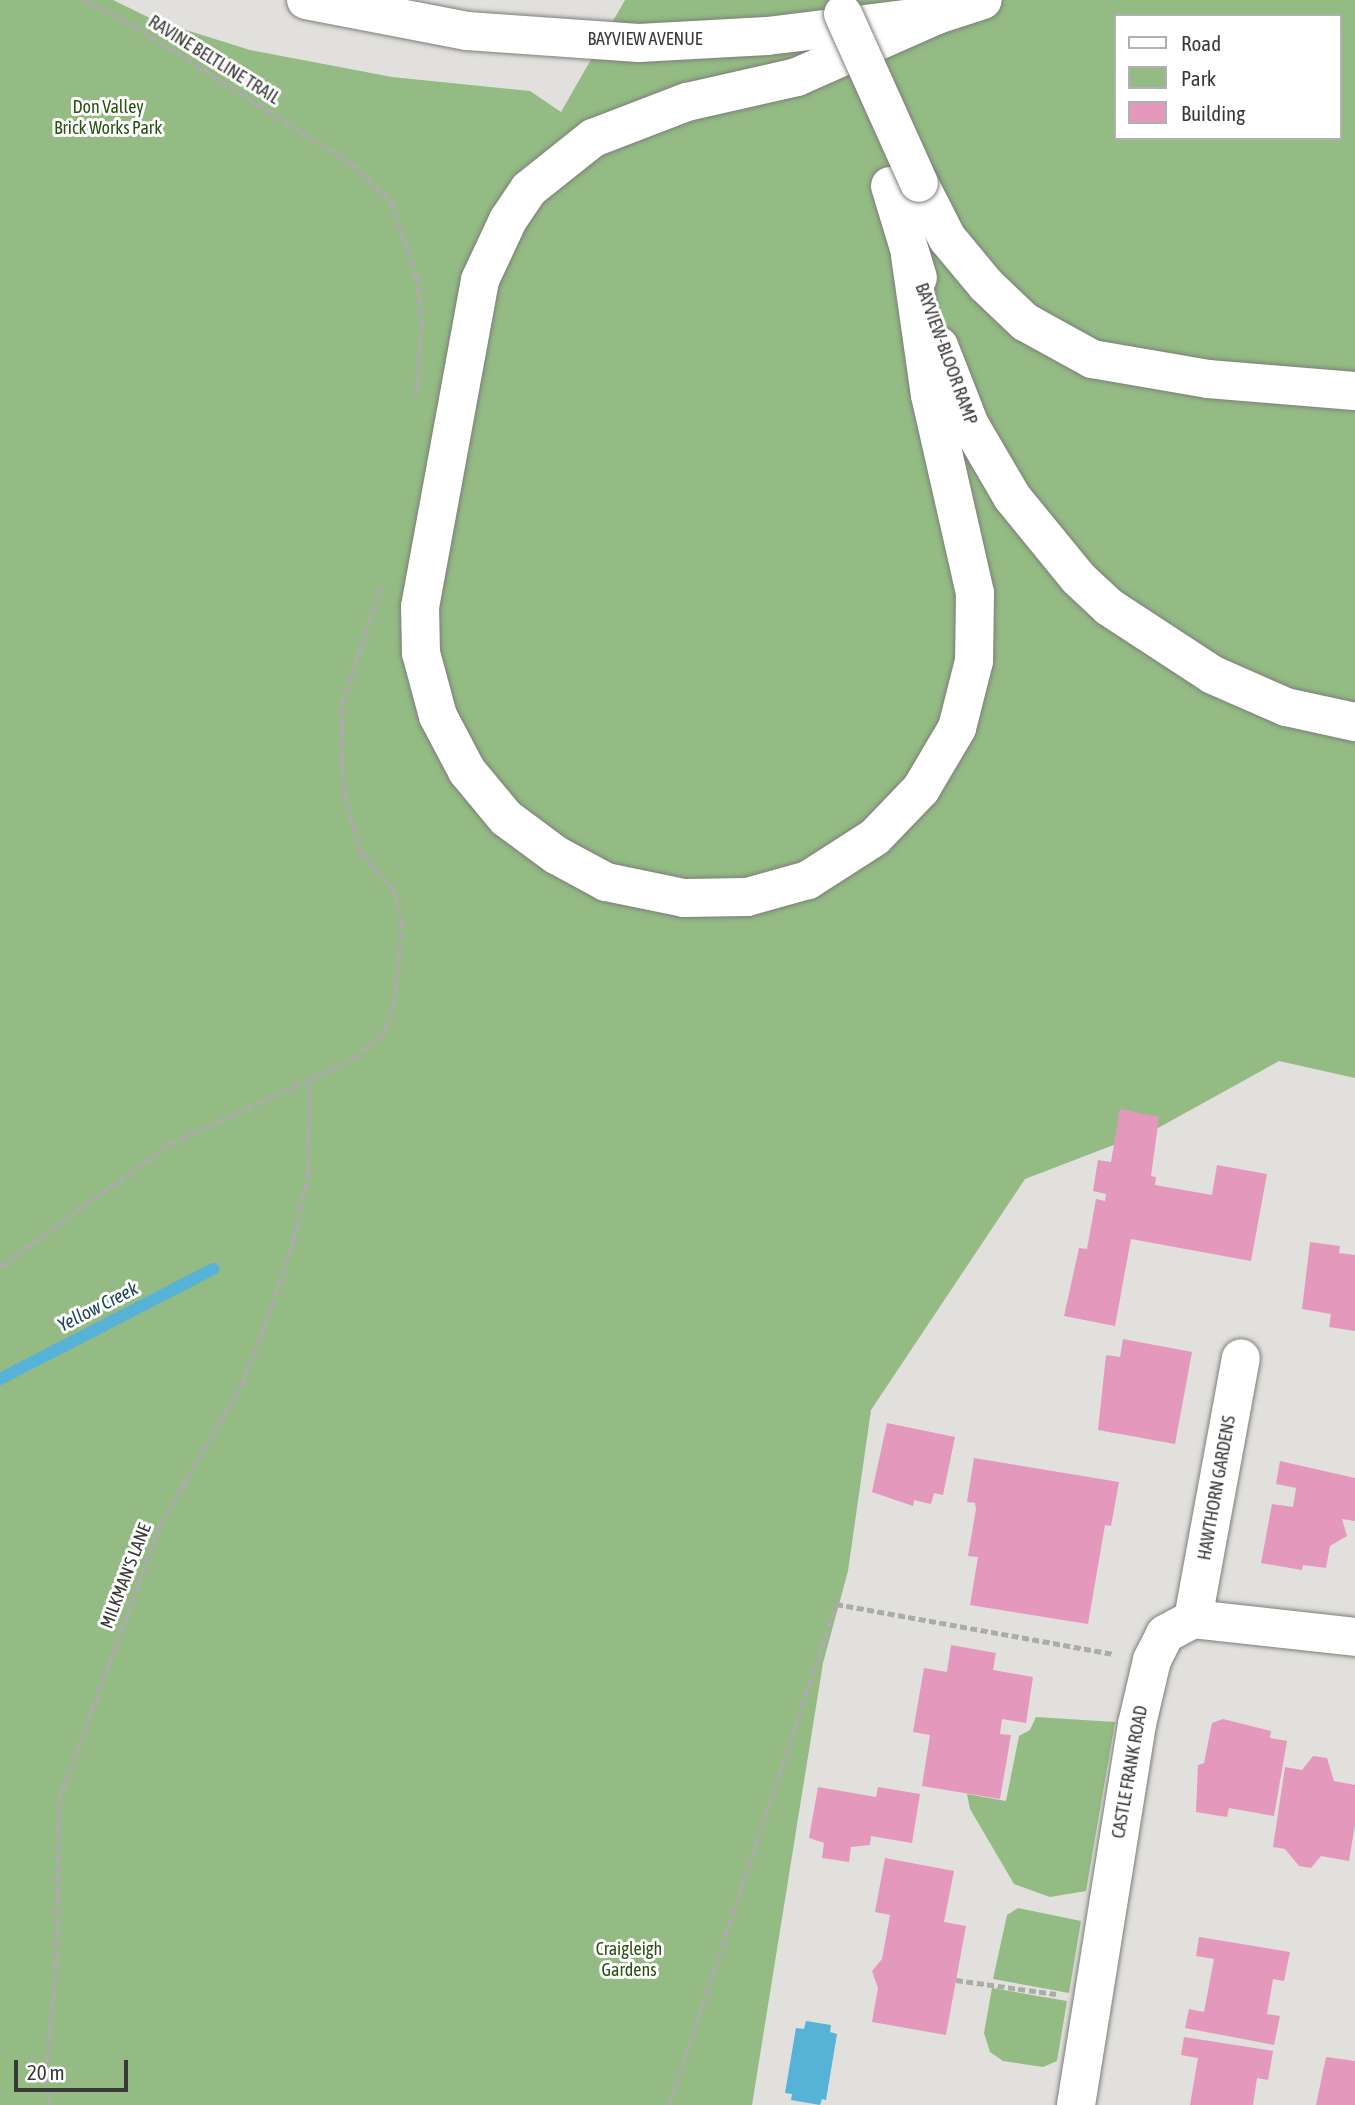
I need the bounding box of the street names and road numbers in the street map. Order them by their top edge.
street label: RAVINE BELTLINE TRAIL [144,11,284,109]
street label: BAYVIEW AVENUE [588,28,702,50]
street label: BAYVIEW-BLOOR RAMP [910,280,982,428]
street label: HAWTHORN GARDENS [1194,1414,1240,1562]
street label: MILKMAN'S LANE [96,1520,156,1632]
street label: CASTLE FRANK ROAD [1108,1704,1152,1840]

